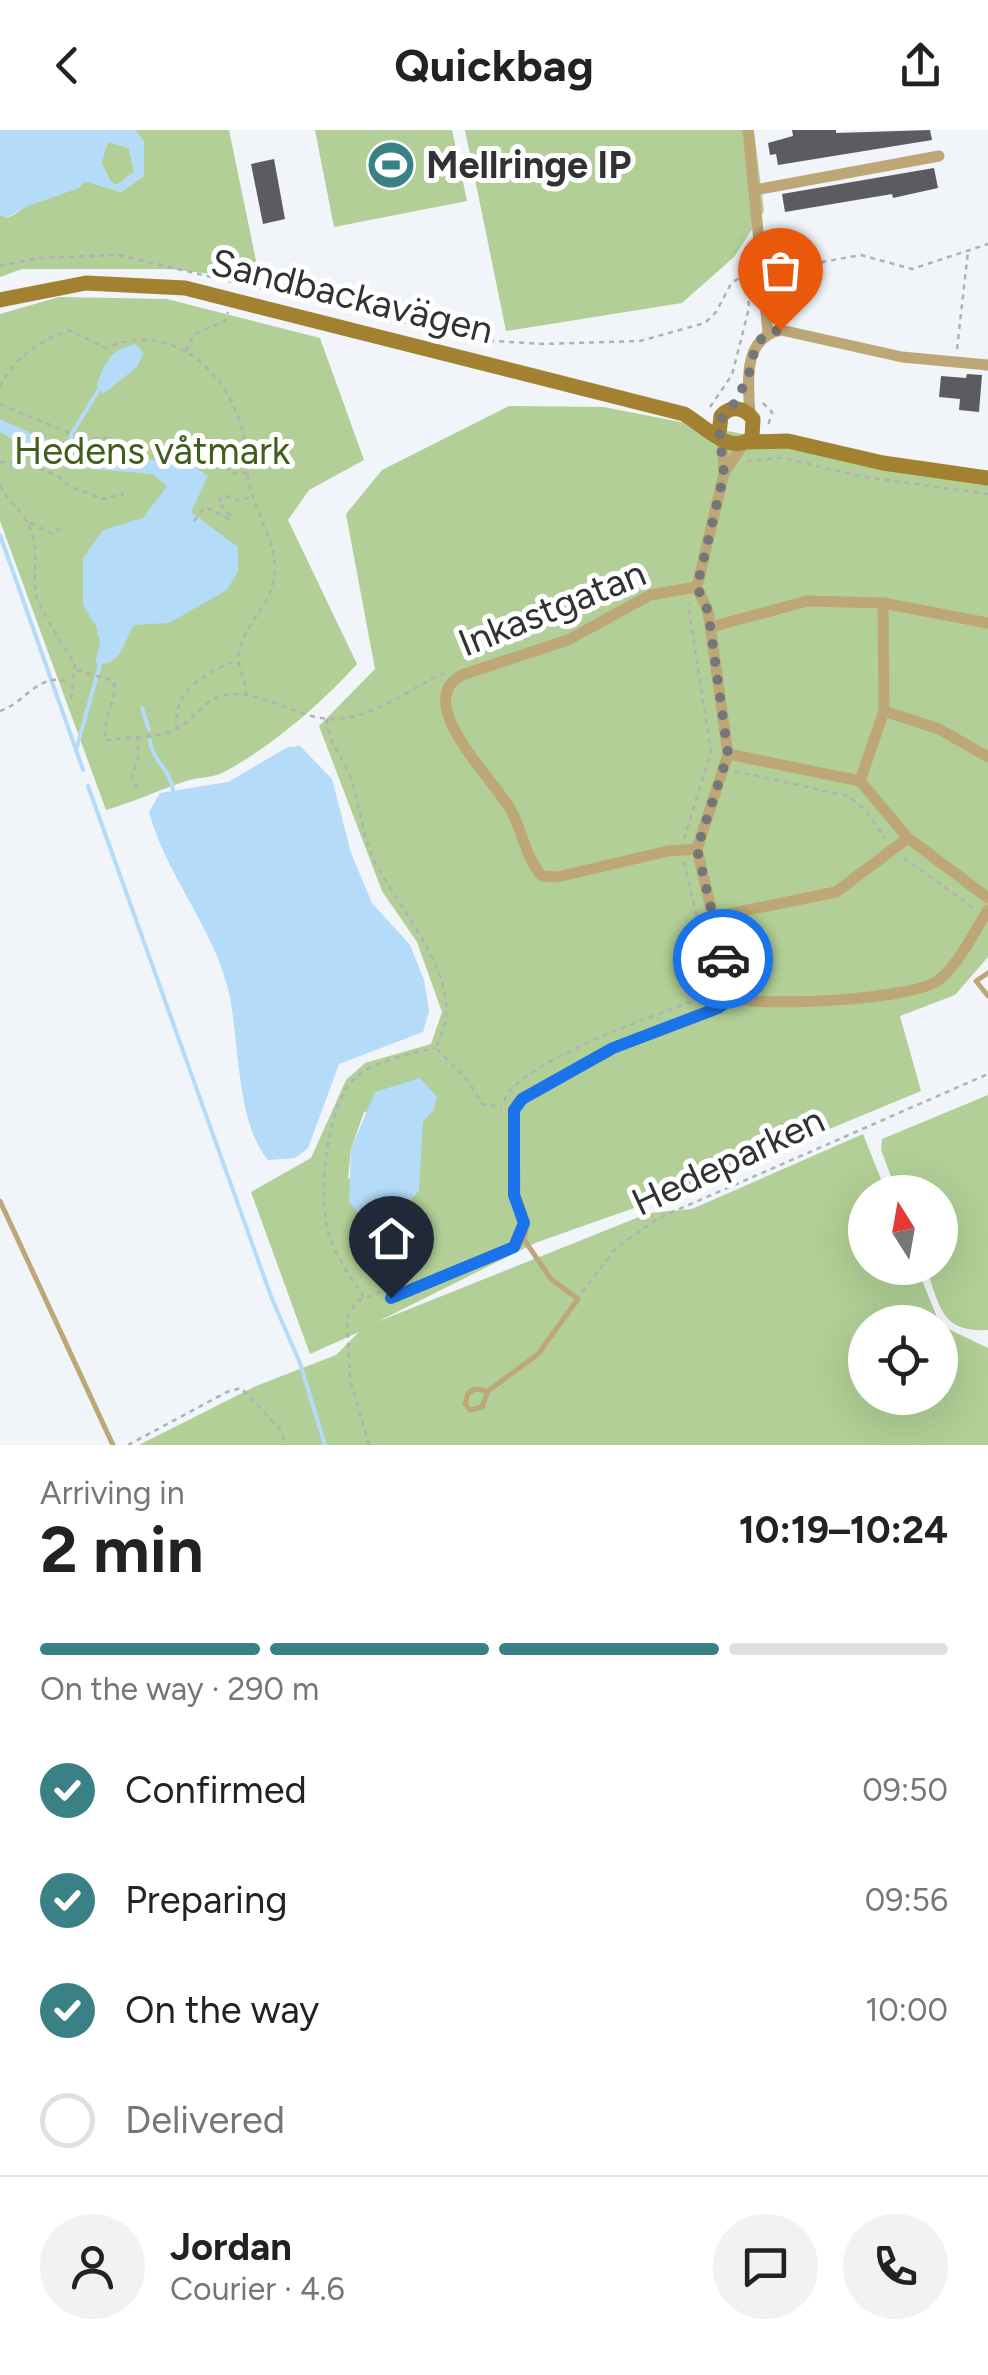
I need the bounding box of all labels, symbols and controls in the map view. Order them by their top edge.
icon: back [40,38,95,93]
text: Quickbag [394,38,594,92]
icon: share [893,38,948,93]
sports icon: Mellringe IP [365,139,417,191]
place label: Mellringe IP [426,142,631,188]
pin [738,228,823,331]
street label: Sandbackavägen [206,239,498,353]
icon: bag [753,243,808,298]
park label: Hedens våtmark [14,428,291,474]
street label: Inkastgatan [452,550,652,666]
courier [673,909,773,1009]
icon: car [696,932,751,987]
street label: Hedeparken [624,1096,832,1226]
north arrow [848,1175,958,1285]
map controls [848,1175,958,1415]
pin [349,1196,434,1299]
icon: home [364,1211,419,1266]
button: locate [848,1305,958,1415]
text: Arriving in [40,1474,185,1512]
text: 10:19–10:24 [739,1507,948,1553]
text: 2 min [40,1510,204,1588]
text: On the way · 290 m [40,1670,319,1708]
icon: check [40,1763,95,1818]
text: Confirmed [125,1767,307,1813]
text: 09:50 [862,1771,948,1809]
icon: check [40,1873,95,1928]
text: Preparing [125,1877,287,1923]
text: 09:56 [865,1881,948,1919]
icon: check [40,1983,95,2038]
text: On the way [125,1987,319,2033]
text: 10:00 [865,1991,948,2029]
text: Delivered [125,2097,285,2143]
button: person [40,2214,145,2319]
button: chat [713,2214,818,2319]
button: phone [843,2214,948,2319]
text: Jordan [170,2224,292,2270]
text: Courier · 4.6 [170,2270,345,2308]

